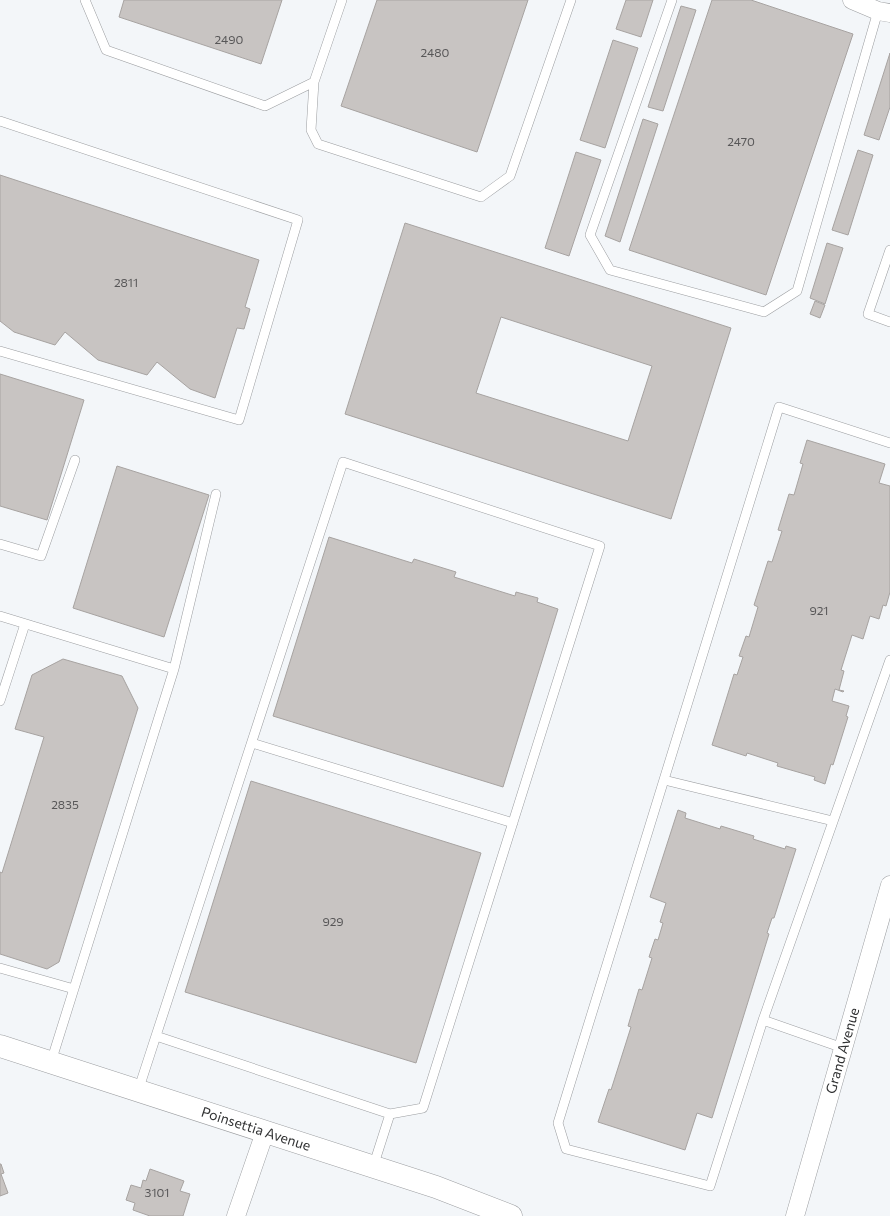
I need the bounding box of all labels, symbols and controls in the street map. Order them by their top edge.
house number: 2490 [215,32,244,46]
house number: 2480 [421,45,450,59]
house number: 2470 [727,134,755,148]
house number: 2811 [114,275,138,289]
house number: 921 [809,603,829,617]
house number: 2835 [51,797,79,811]
house number: 929 [322,914,344,928]
street label: Grand Avenue [822,1006,862,1095]
street label: Poinsettia Avenue [199,1103,313,1154]
house number: 3101 [145,1185,169,1199]

